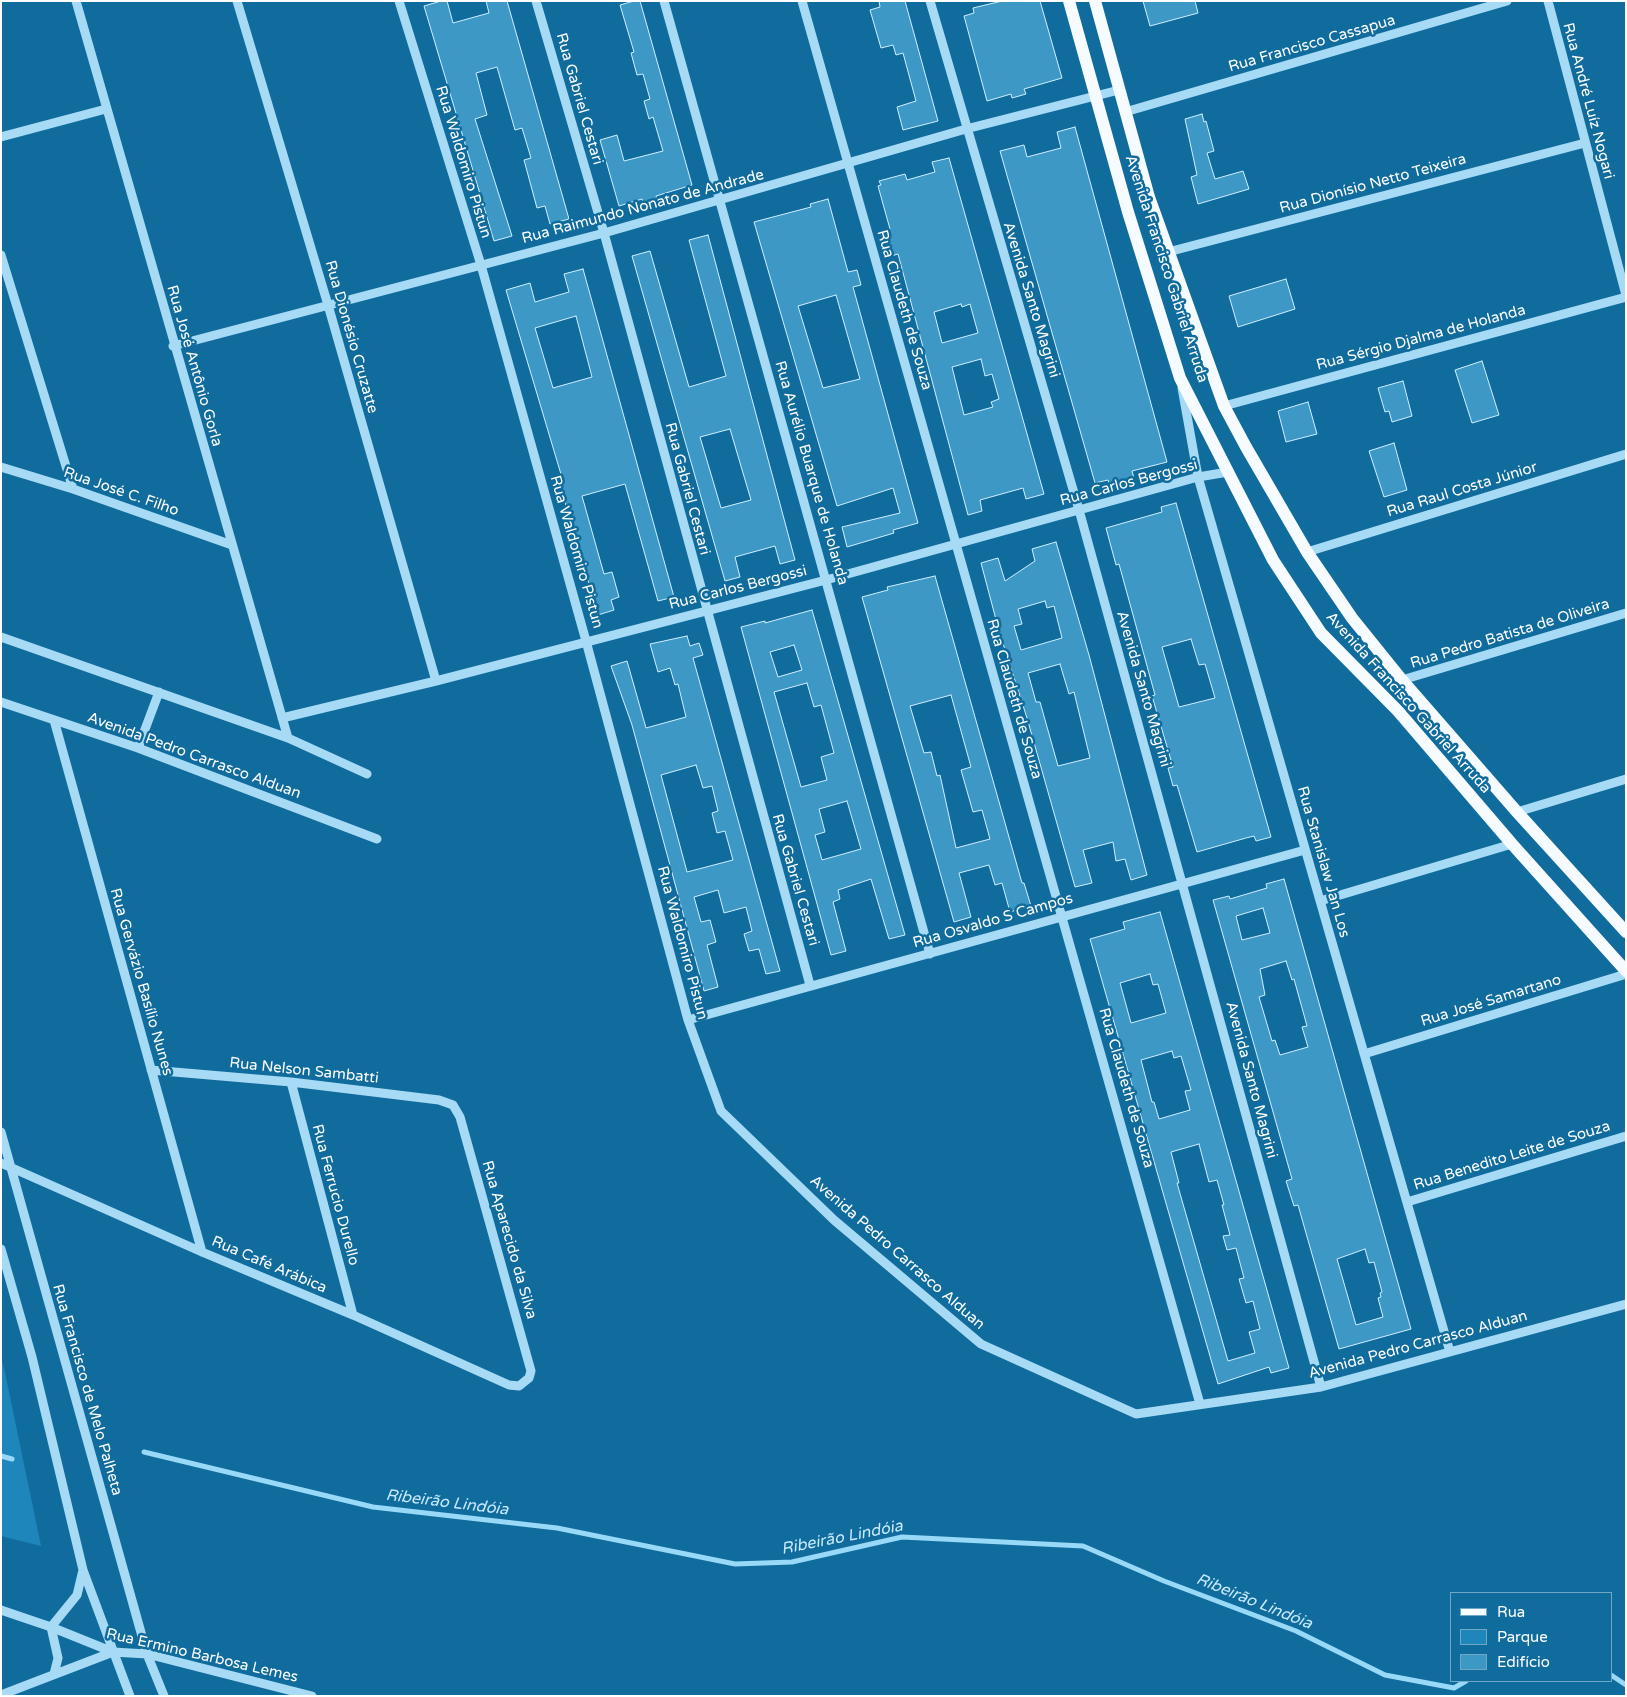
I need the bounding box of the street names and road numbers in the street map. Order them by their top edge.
street label: Rua Francisco Cassapua [1226,12,1398,76]
street label: Rua André Luíz Nogari [1558,21,1618,181]
street label: Rua Gabriel Cestari [552,31,606,167]
street label: Rua Waldomiro Pistun [431,84,495,240]
street label: Rua Dionísio Netto Teixeira [1278,150,1468,218]
street label: Avenida Francisco Gabriel Arruda [1121,153,1211,385]
street label: Rua Raimundo Nonato de Andrade [520,166,766,248]
street label: Avenida Santo Magrini [999,220,1063,380]
street label: Rua Claudeth de Souza [873,228,935,392]
street label: Rua Dionésio Cruzatte [321,258,381,416]
street label: Rua José Antônio Gorla [162,283,226,449]
street label: Rua Sérgio Djalma de Holanda [1314,301,1528,375]
street label: Rua Aurélio Buarque de Holanda [770,359,852,587]
street label: Rua Gabriel Cestari [661,421,713,557]
street label: Rua Carlos Bergossi [1058,456,1200,510]
street label: Rua Raul Costa Júnior [1385,459,1539,521]
street label: Rua José C. Filho [61,464,181,520]
street label: Rua Waldomiro Pistun [546,473,606,631]
street label: Rua Carlos Bergossi [667,562,809,614]
street label: Rua Pedro Batista de Oliveira [1408,595,1612,673]
street label: Avenida Santo Magrini [1112,609,1174,769]
street label: Avenida Francisco Gabriel Arruda [1322,609,1494,797]
street label: Rua Claudeth de Souza [983,617,1045,781]
street label: Avenida Pedro Carrasco Alduan [85,709,303,803]
street label: Rua Stanislaw Jan Los [1293,784,1353,940]
street label: Rua Gabriel Cestari [768,812,822,948]
street label: Rua Waldomiro Pistun [653,864,711,1022]
street label: Rua Gervázio Basílio Nunes [106,886,176,1078]
street label: Rua Osvaldo S Campos [911,890,1075,952]
street label: Rua José Samartano [1419,971,1563,1031]
street label: Avenida Santo Magrini [1221,1000,1281,1160]
street label: Rua Claudeth de Souza [1095,1006,1157,1170]
street label: Rua Nelson Sambatti [229,1054,379,1088]
street label: Rua Benedito Leite de Souza [1412,1117,1612,1195]
street label: Rua Ferrucio Durello [307,1122,363,1268]
street label: Rua Aparecido da Silva [478,1159,540,1321]
street label: Avenida Pedro Carrasco Alduan [806,1172,988,1334]
street label: Rua Café Arábica [209,1233,329,1297]
street label: Rua Francisco de Melo Palheta [48,1282,126,1498]
street label: Avenida Pedro Carrasco Alduan [1307,1307,1529,1383]
street label: Rua Ermino Barbosa Lemes [104,1625,300,1687]

